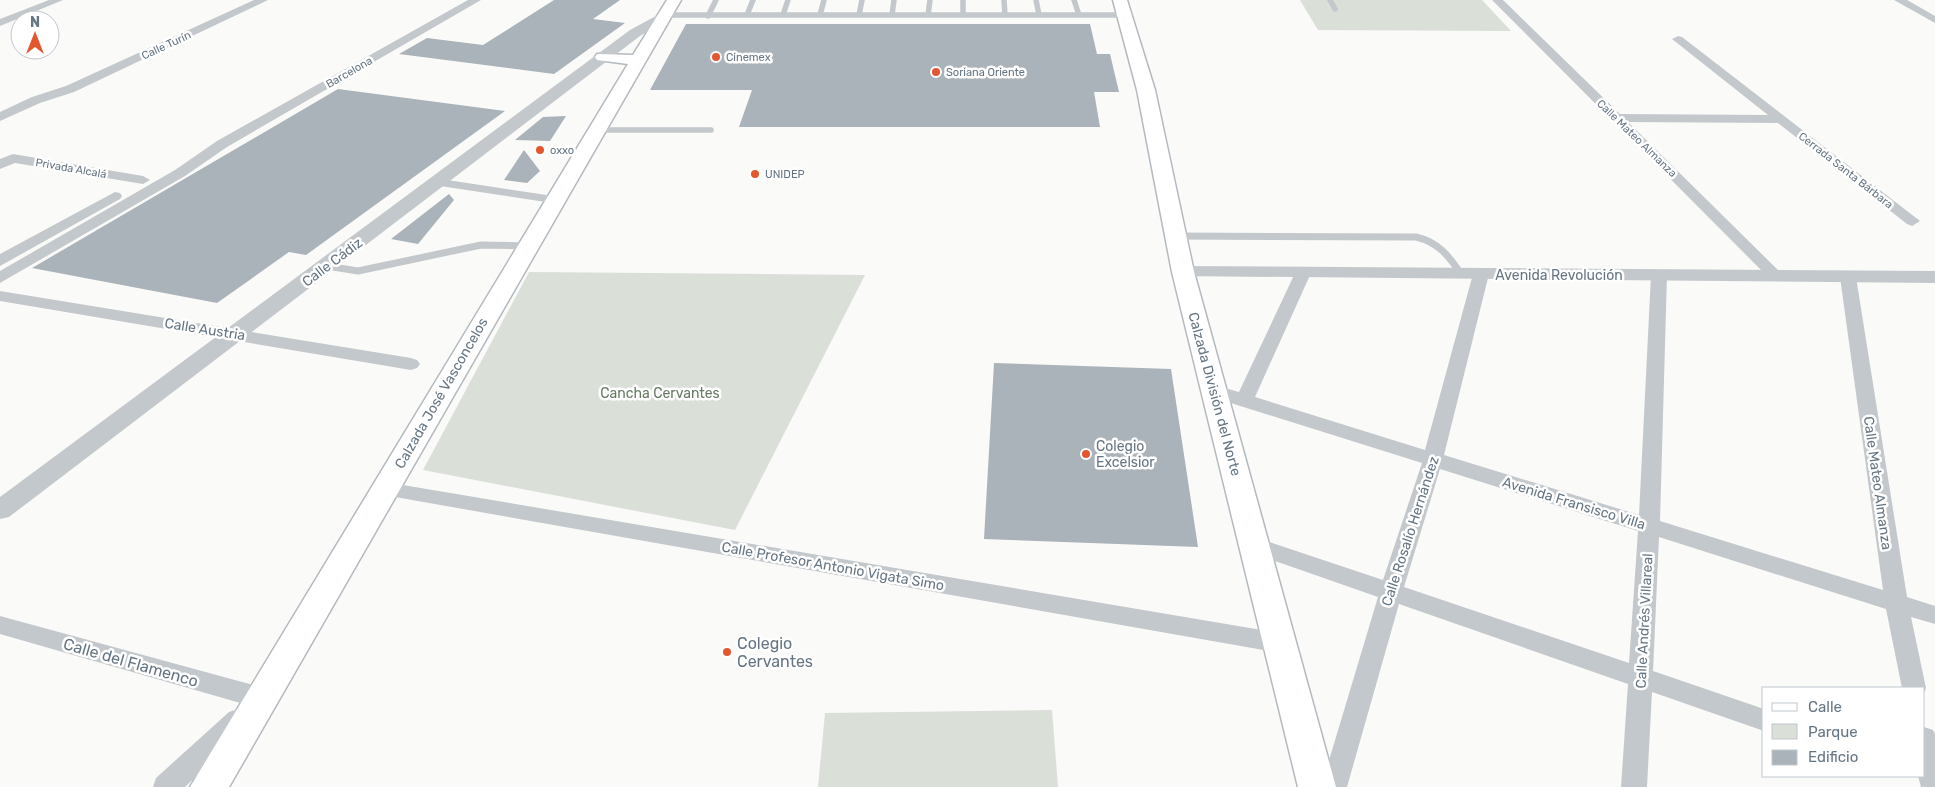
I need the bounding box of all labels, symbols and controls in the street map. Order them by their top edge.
north arrow [10,10,60,60]
text: N [30,14,40,31]
street label: Calle Turín [139,28,193,63]
marker: Cinemex [710,51,722,63]
place label: Cinemex [726,51,771,64]
street label: Barcelona [324,54,375,91]
marker: Soriana Oriente [930,66,942,78]
place label: Soriana Oriente [946,66,1025,79]
street label: Calle Mateo Almanza [1594,97,1679,180]
street label: Cerrada Santa Bárbara [1796,130,1895,211]
marker: oxxo [534,144,546,156]
place label: oxxo [550,144,574,157]
street label: Privada Alcalá [34,156,107,181]
marker: UNIDEP [749,168,761,180]
place label: UNIDEP [765,168,805,181]
street label: Calle Cádiz [299,234,366,291]
street label: Avenida Revolución [1495,267,1623,284]
street label: Calzada División del Norte [1184,310,1245,478]
street label: Calle Austria [163,315,247,344]
street label: Calzada José Vasconcelos [391,315,492,472]
park label: Cancha Cervantes [600,385,720,402]
street label: Calle Mateo Almanza [1860,415,1895,551]
place label: Colegio Excelsior [1096,438,1155,471]
marker: Colegio Excelsior [1080,448,1092,460]
street label: Calle Rosalío Hernández [1378,454,1443,608]
street label: Avenida Fransisco Villa [1500,474,1647,533]
street label: Calle Profesor Antonio Vigata Simo [720,539,945,594]
street label: Calle Andrés Villareal [1632,553,1657,689]
street label: Calle del Flamenco [61,634,200,691]
place label: Colegio Cervantes [737,634,813,671]
marker: Colegio Cervantes [721,646,733,658]
legend [1762,687,1925,777]
text: Calle [1808,698,1842,716]
text: Parque [1808,723,1858,741]
text: Edificio [1808,748,1858,766]

